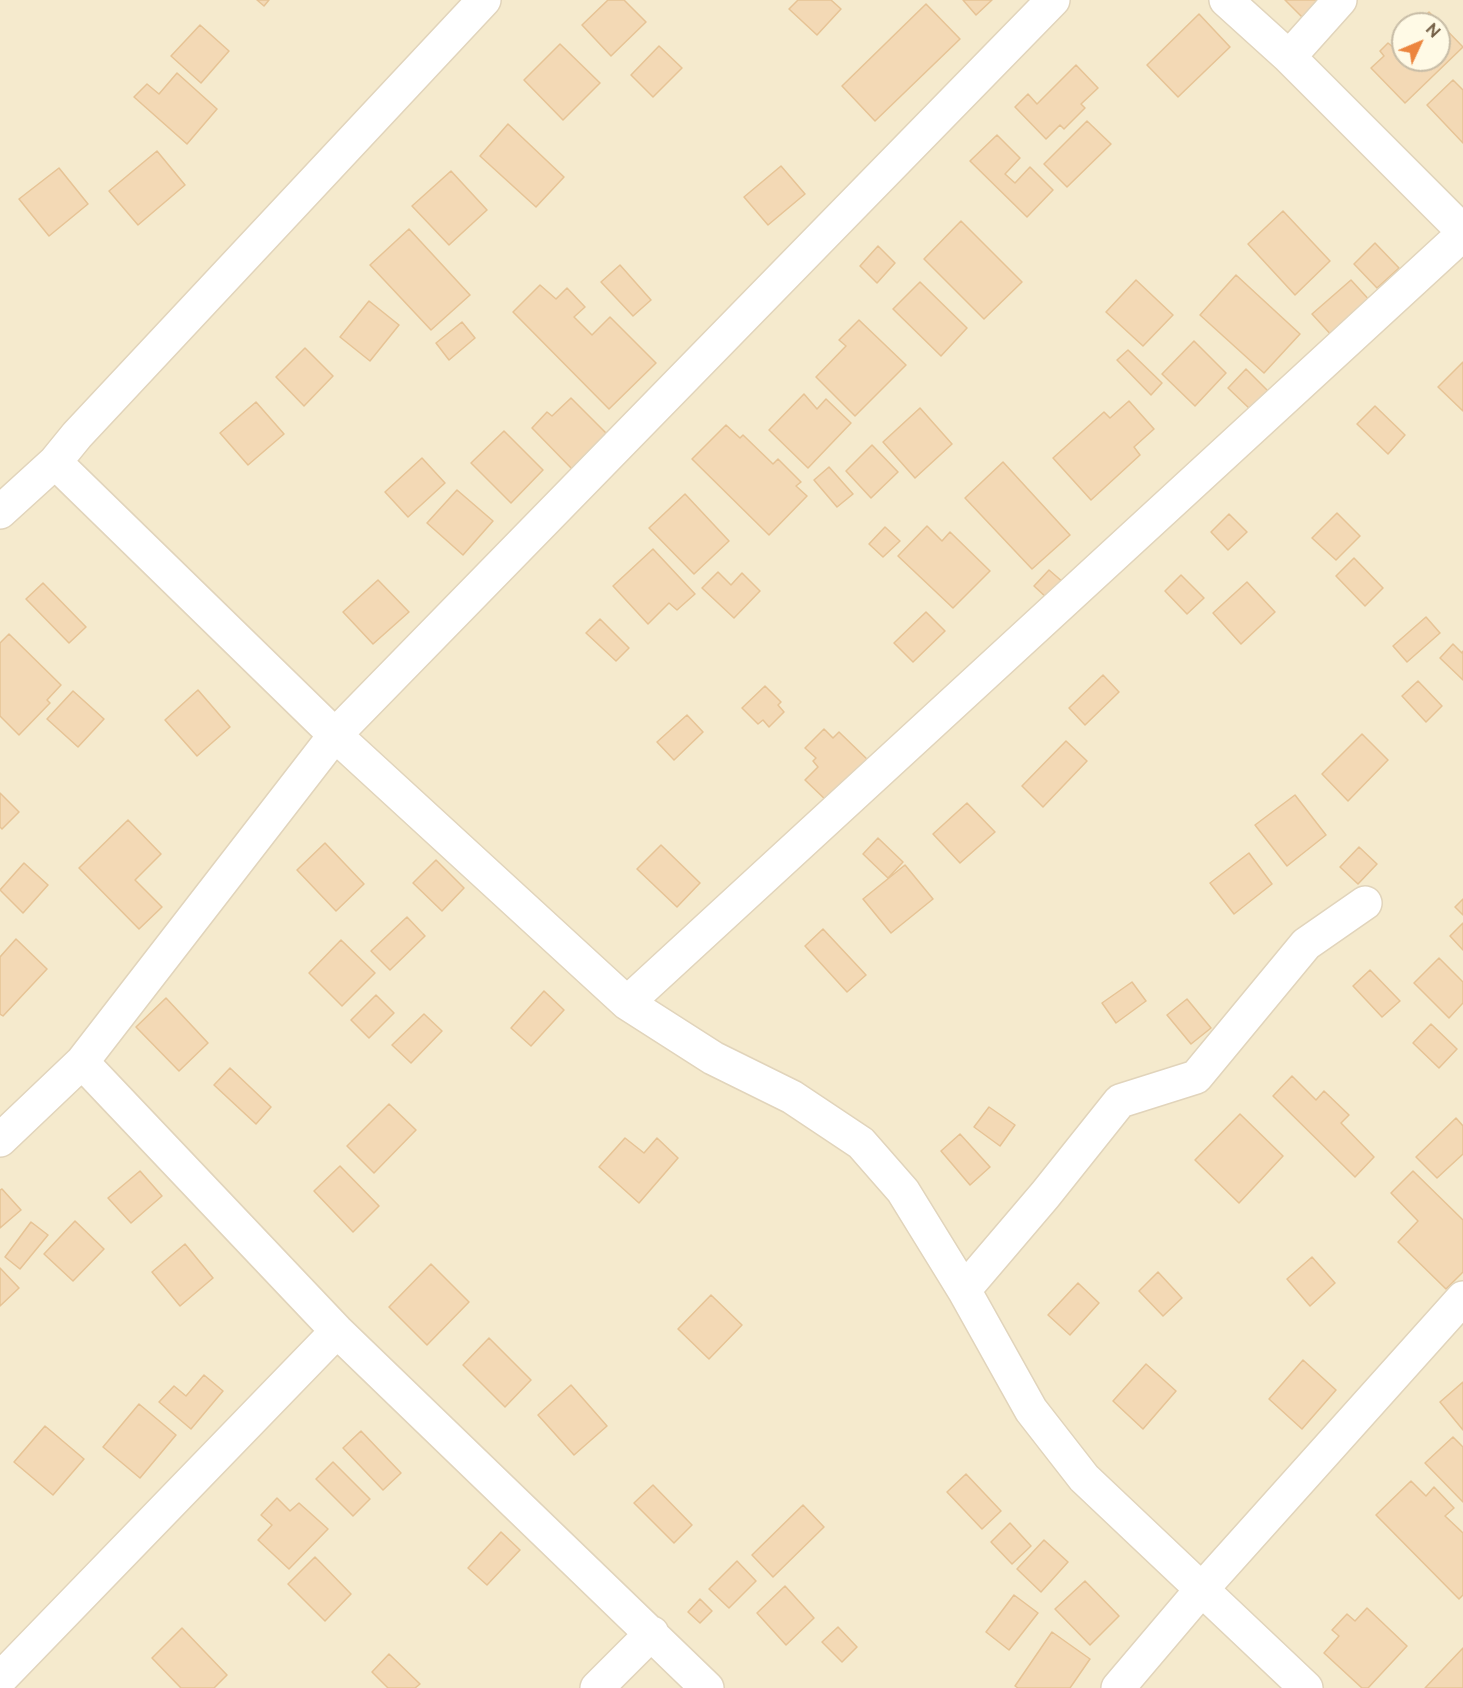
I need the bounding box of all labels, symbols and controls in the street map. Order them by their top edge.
north arrow [1391,12,1451,72]
text: N [1422,20,1444,42]

